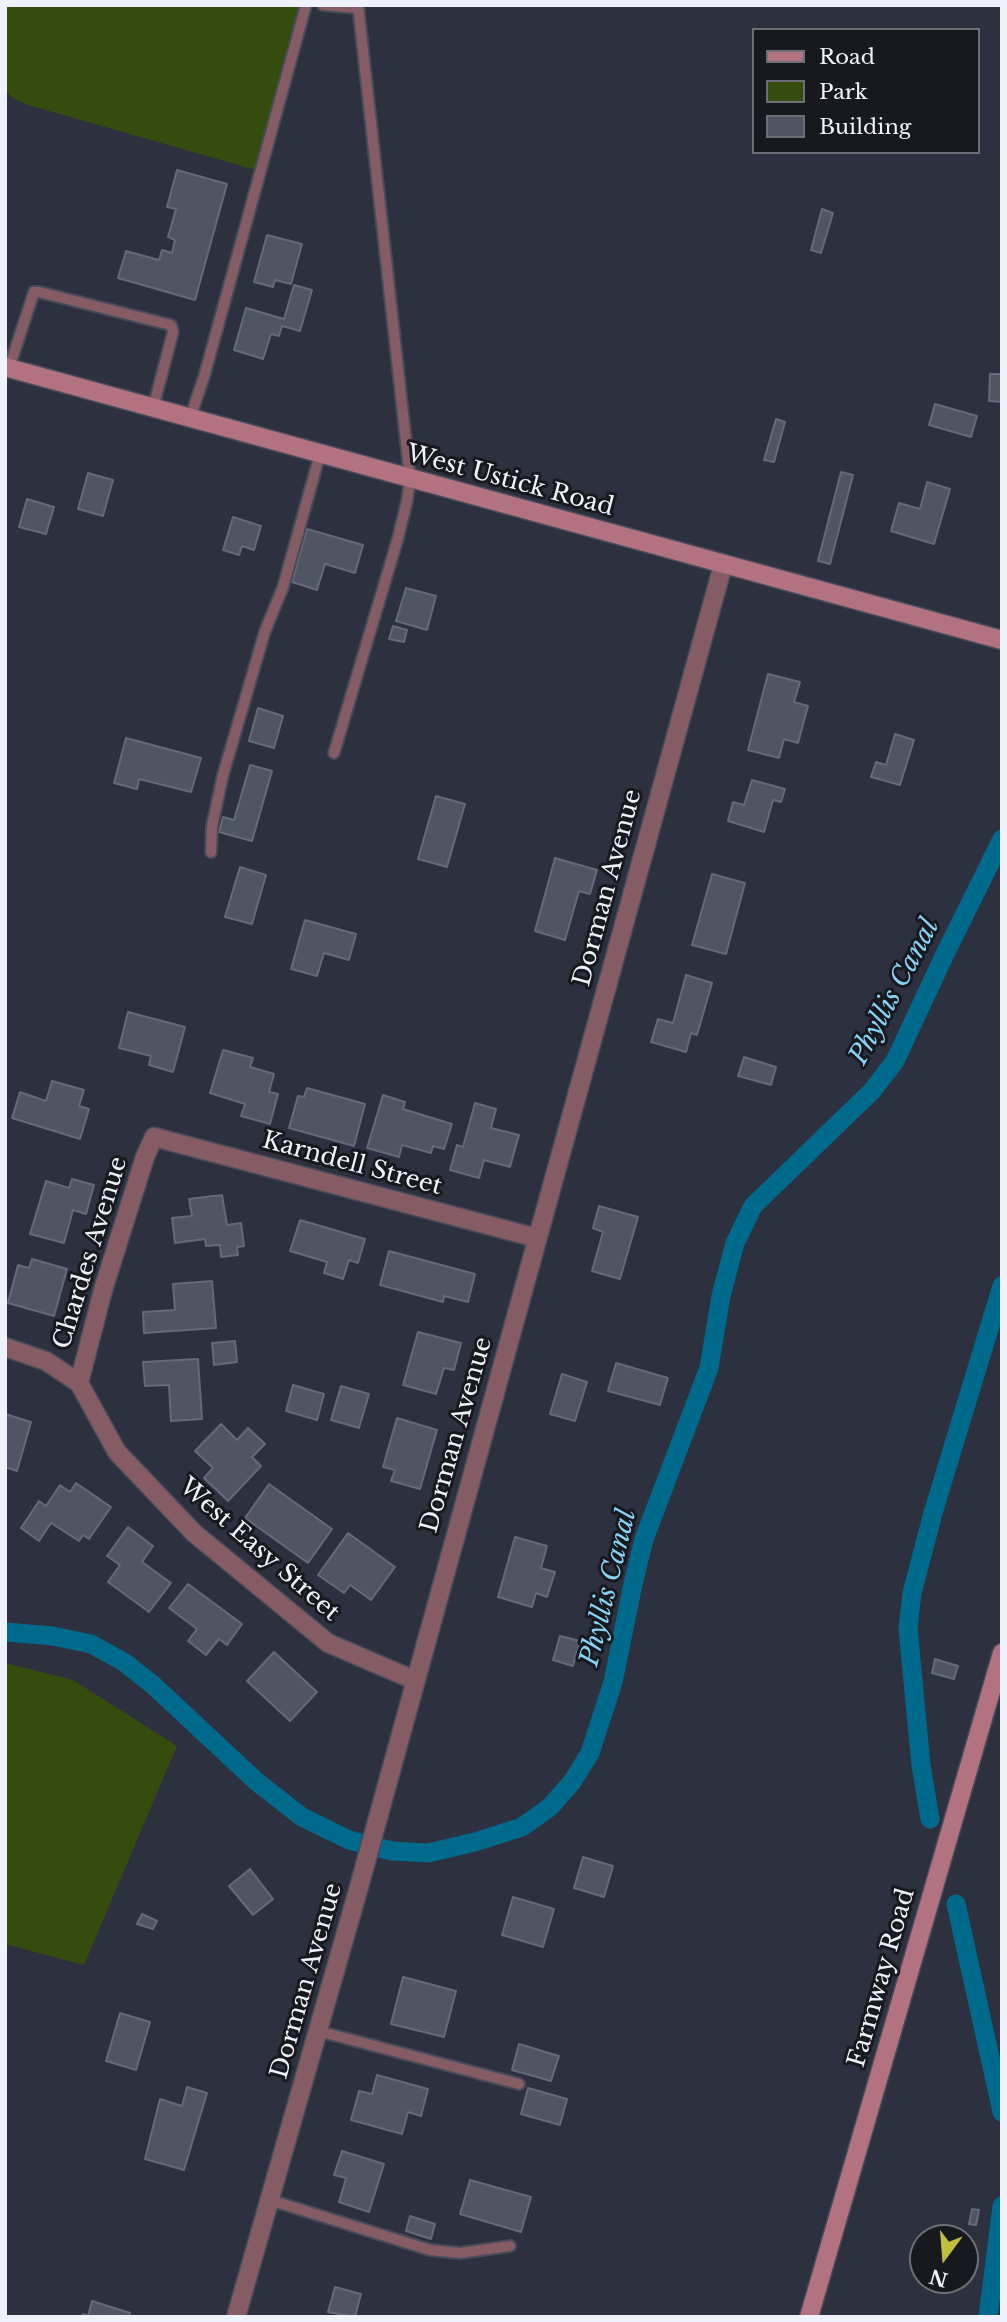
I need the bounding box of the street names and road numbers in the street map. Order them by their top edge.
street label: West Ustick Road [403,439,617,523]
street label: Dorman Avenue [568,787,648,989]
street label: Karndell Street [259,1126,445,1202]
street label: Chardes Avenue [48,1153,134,1353]
street label: Dorman Avenue [415,1334,499,1536]
street label: West Easy Street [173,1473,345,1627]
street label: Dorman Avenue [265,1880,349,2082]
street label: Farmway Road [843,1885,921,2071]

